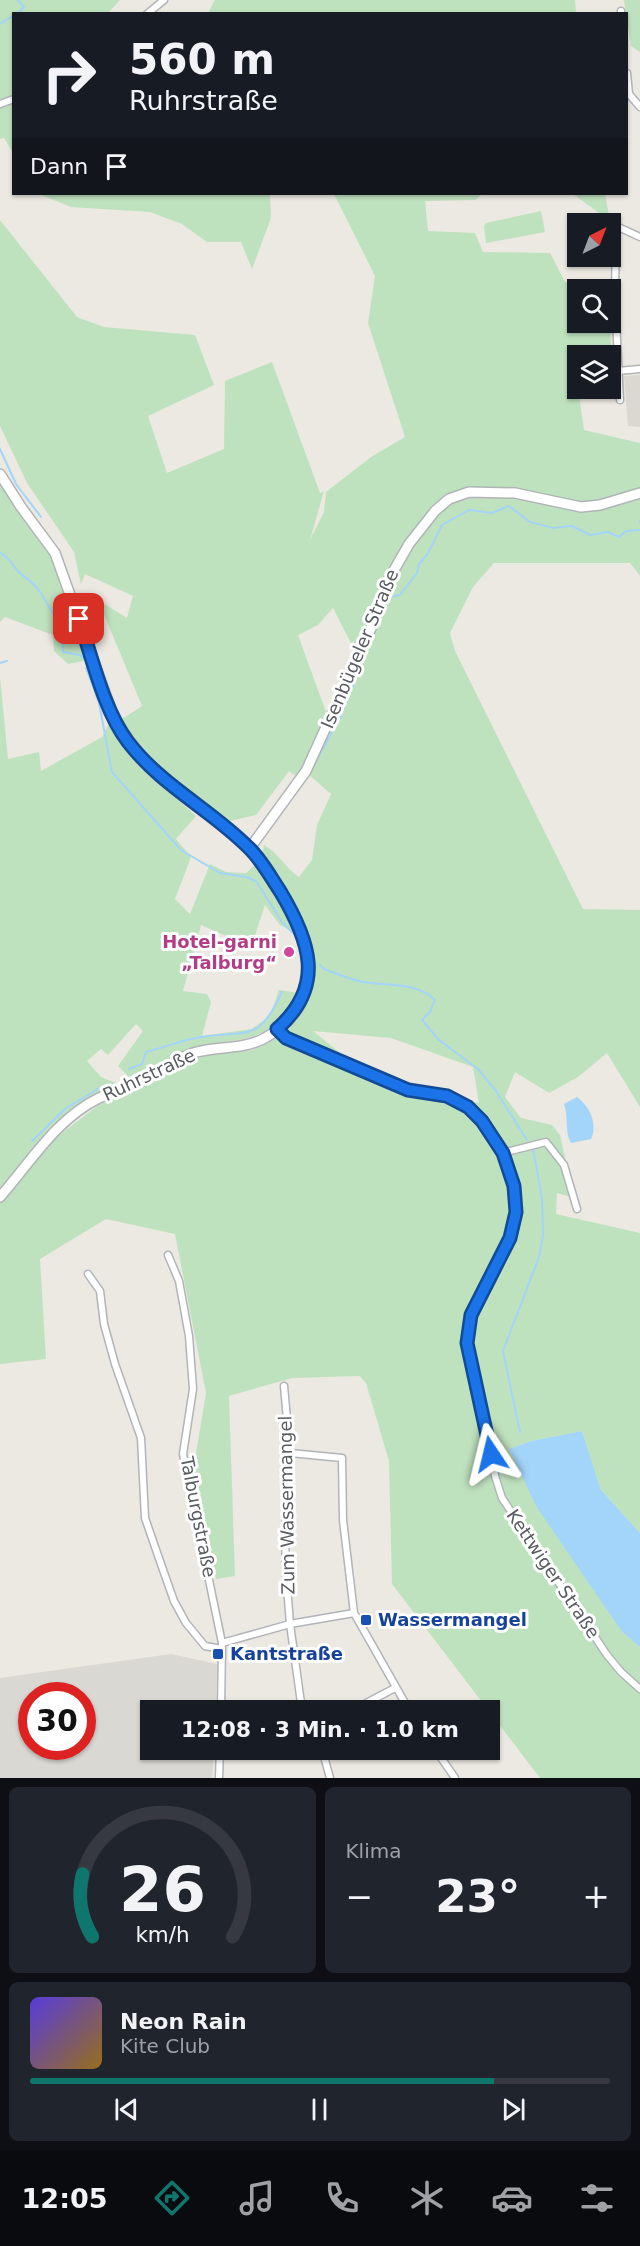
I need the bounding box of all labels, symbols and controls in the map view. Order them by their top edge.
text: 560 m [129,35,275,84]
icon: right [30,36,108,114]
text: Ruhrstraße [129,85,278,116]
icon: arrive [100,150,133,183]
text: Dann [30,154,88,179]
north arrow [567,213,621,267]
map controls [567,213,621,399]
button: search [567,279,621,333]
button: layers [567,345,621,399]
street label: Isenbügeler Straße [316,566,403,732]
pin [53,593,104,644]
icon: arrive [62,602,95,635]
place label: Hotel-garni „Talburg“ [162,931,277,973]
marker: Hotel-garni „Talburg“ [282,945,296,959]
street label: Ruhrstraße [99,1044,198,1105]
street label: Zum Wassermangel [274,1415,299,1595]
position arrow [459,1422,523,1486]
street label: Talburgstraße [176,1454,221,1579]
street label: Kettwiger Straße [503,1505,604,1642]
place label: Wassermangel [378,1609,527,1630]
marker: Wassermangel [359,1613,373,1627]
place label: Kantstraße [230,1643,343,1664]
marker: Kantstraße [211,1647,225,1661]
speed limit sign: 30 [18,1682,96,1760]
text: 12:08 · 3 Min. · 1.0 km [181,1717,459,1742]
text: Klima [346,1839,401,1863]
text: 26 [119,1853,206,1926]
text: 23° [435,1870,520,1923]
text: − [346,1877,373,1916]
text: + [582,1877,610,1916]
text: km/h [135,1922,189,1947]
text: Neon Rain [120,2009,247,2034]
text: Kite Club [120,2034,210,2058]
icon: previous [110,2093,143,2126]
icon: pause [303,2093,336,2126]
icon: next [497,2093,530,2126]
icon: directions [151,2177,193,2219]
icon: music [236,2177,278,2219]
icon: phone [321,2177,363,2219]
icon: climate [406,2177,448,2219]
icon: car [491,2177,533,2219]
icon: filters [576,2177,618,2219]
text: 12:05 [22,2183,108,2214]

